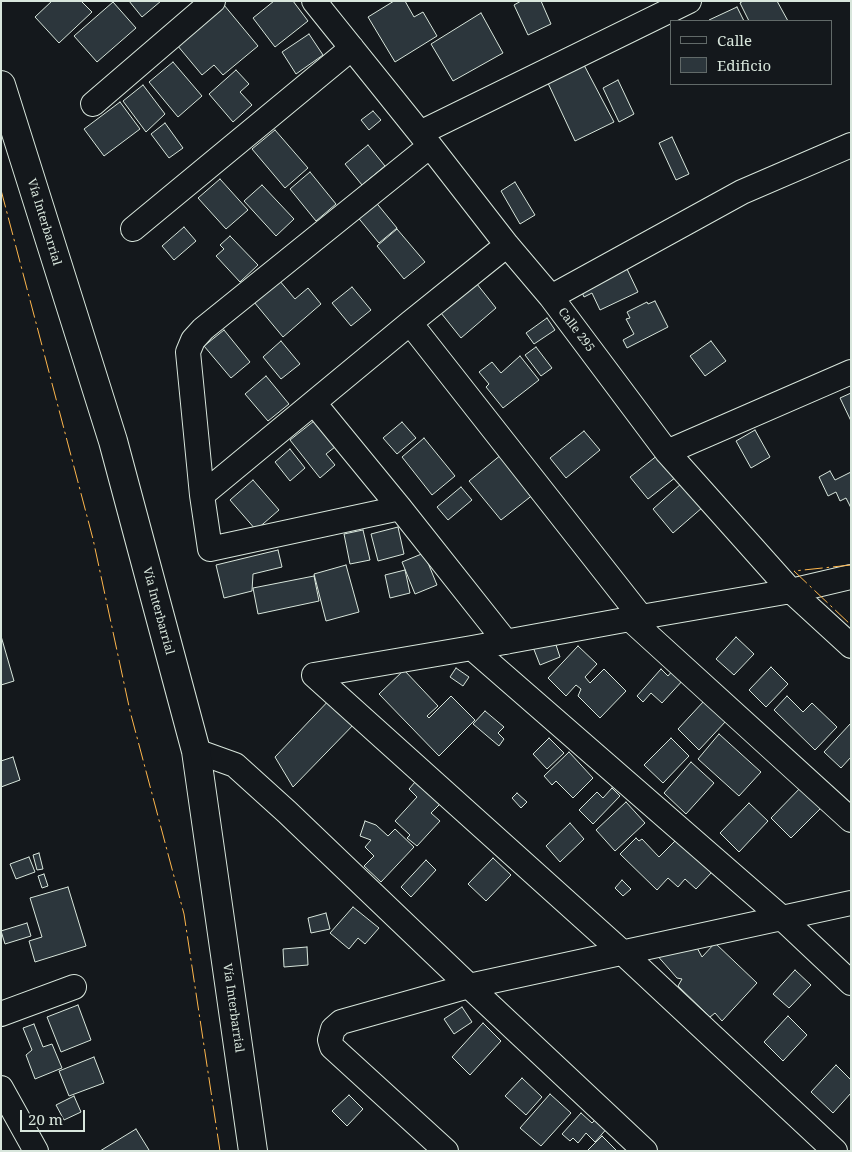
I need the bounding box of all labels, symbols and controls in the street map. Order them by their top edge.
legend [670,20,832,85]
text: Calle [717,30,752,50]
text: Edificio [717,55,771,75]
street label: Vía Interbarrial [24,177,64,267]
street label: Calle 295 [555,305,597,355]
street label: Vía Interbarrial [139,566,177,656]
street label: Vía Interbarrial [220,962,246,1054]
scale bar [22,1100,88,1132]
text: 20 m [28,1109,63,1129]

